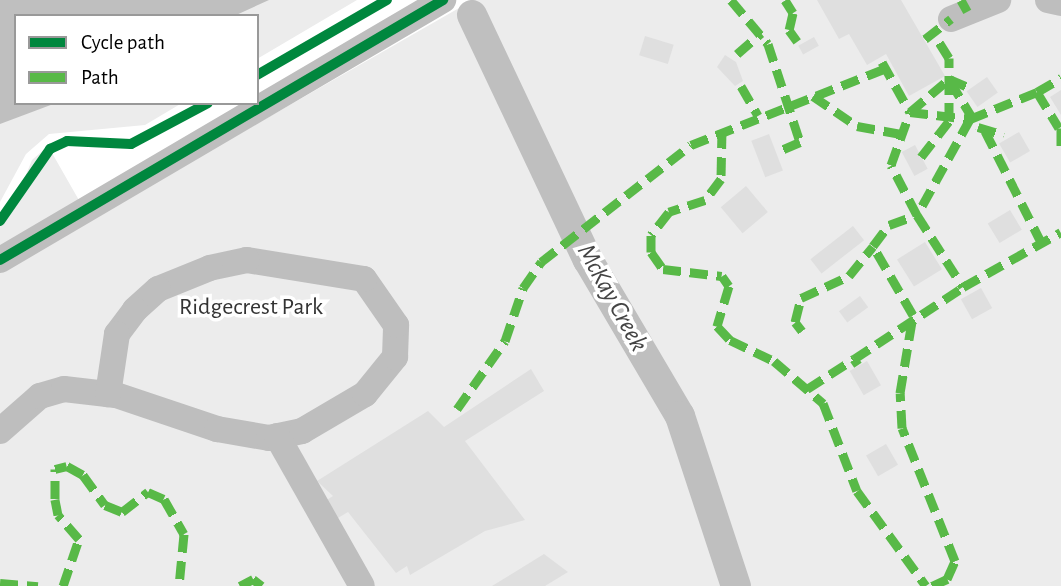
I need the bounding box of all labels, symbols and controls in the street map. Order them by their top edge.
legend [14,14,259,105]
text: Cycle path [81,32,165,53]
text: Path [81,67,119,88]
water label: McKay Creek [570,239,654,357]
park label: Ridgecrest Park [179,294,323,322]

